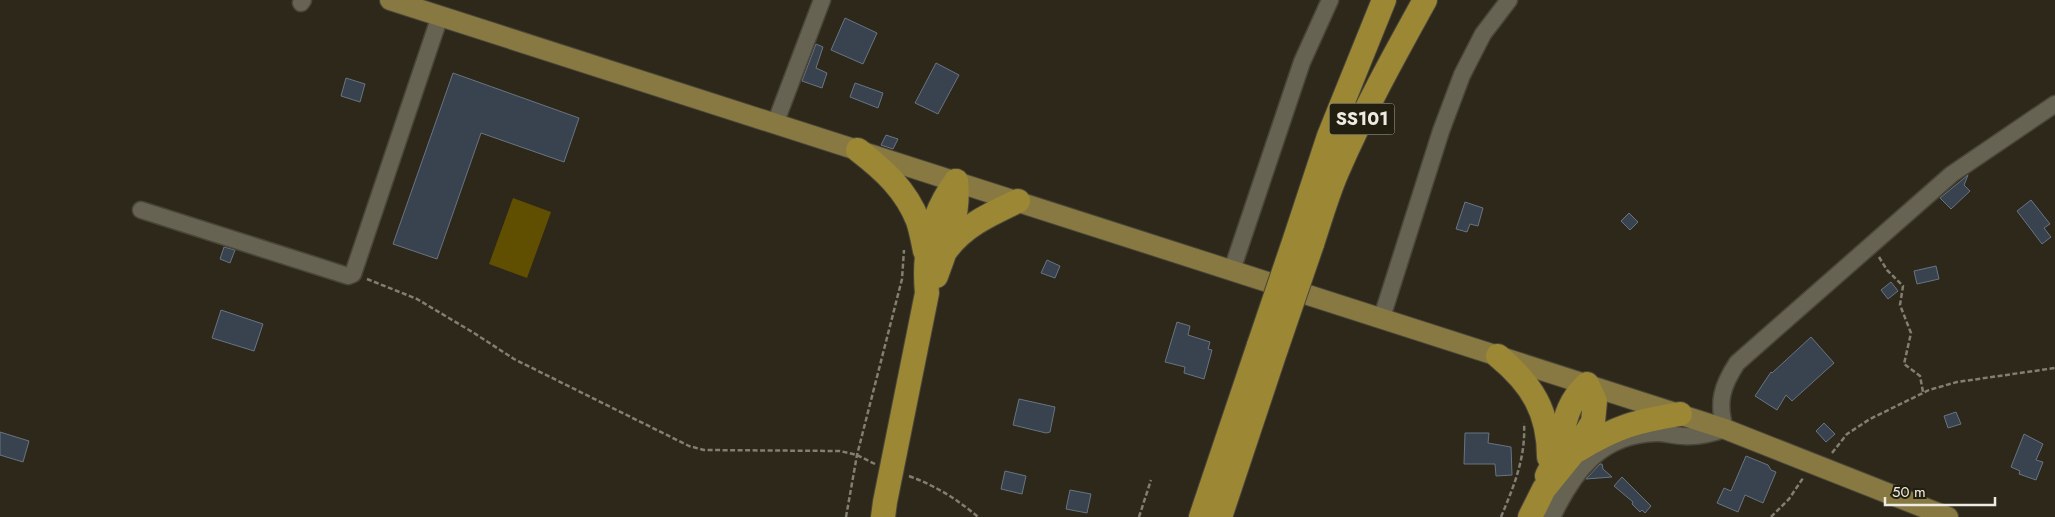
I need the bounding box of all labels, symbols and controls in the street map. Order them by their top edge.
road number: SS101 [1330,104,1394,134]
scale bar [1885,474,1995,506]
text: 50 m [1892,481,1926,503]

